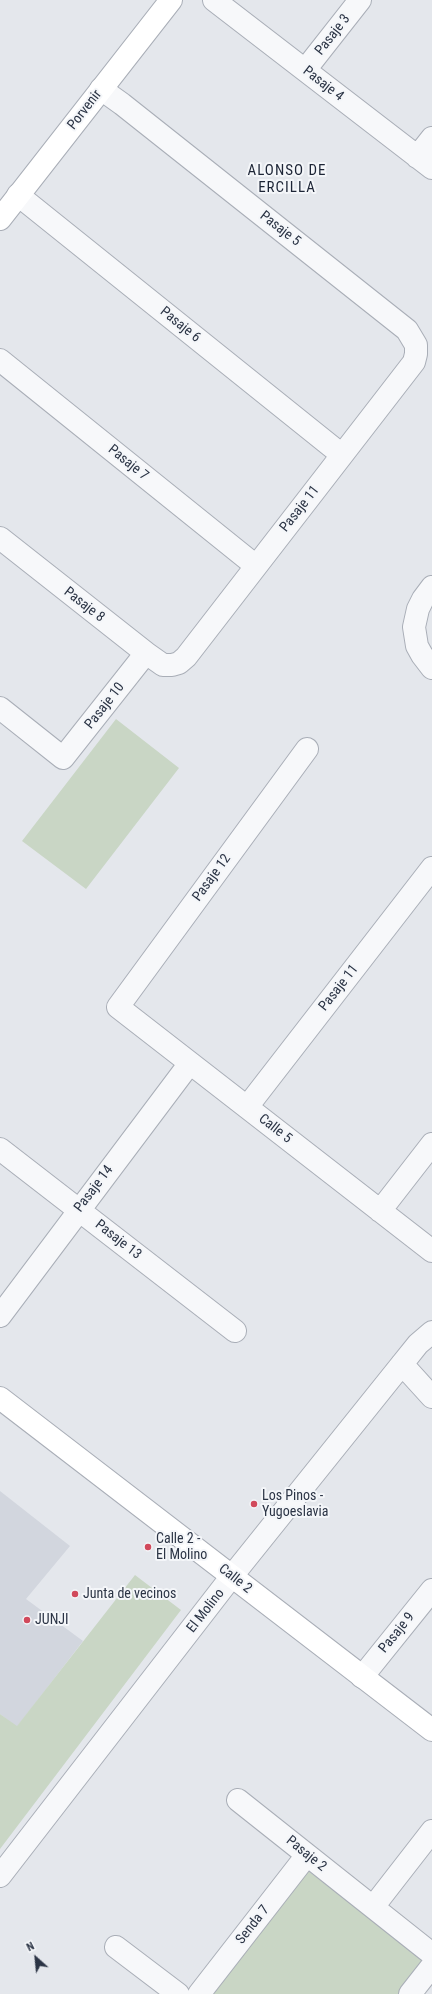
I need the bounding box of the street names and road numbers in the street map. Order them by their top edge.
street label: Pasaje 3 [312,11,354,59]
street label: Pasaje 4 [299,63,347,105]
street label: Porvenir [64,87,106,133]
street label: Pasaje 5 [256,208,304,250]
street label: Pasaje 6 [156,304,204,346]
street label: Pasaje 7 [104,442,152,484]
street label: Pasaje 11 [277,482,323,536]
street label: Pasaje 8 [60,584,108,626]
street label: Pasaje 10 [82,679,128,733]
street label: Pasaje 12 [189,851,235,905]
street label: Pasaje 11 [316,961,362,1015]
street label: Calle 5 [255,1111,295,1147]
street label: Pasaje 14 [71,1162,117,1216]
street label: Pasaje 13 [91,1217,145,1263]
street label: Calle 2 [215,1561,255,1597]
street label: El Molino [184,1586,228,1636]
street label: Pasaje 9 [376,1609,418,1657]
street label: Pasaje 2 [282,1833,330,1875]
street label: Senda 7 [233,1902,273,1948]

